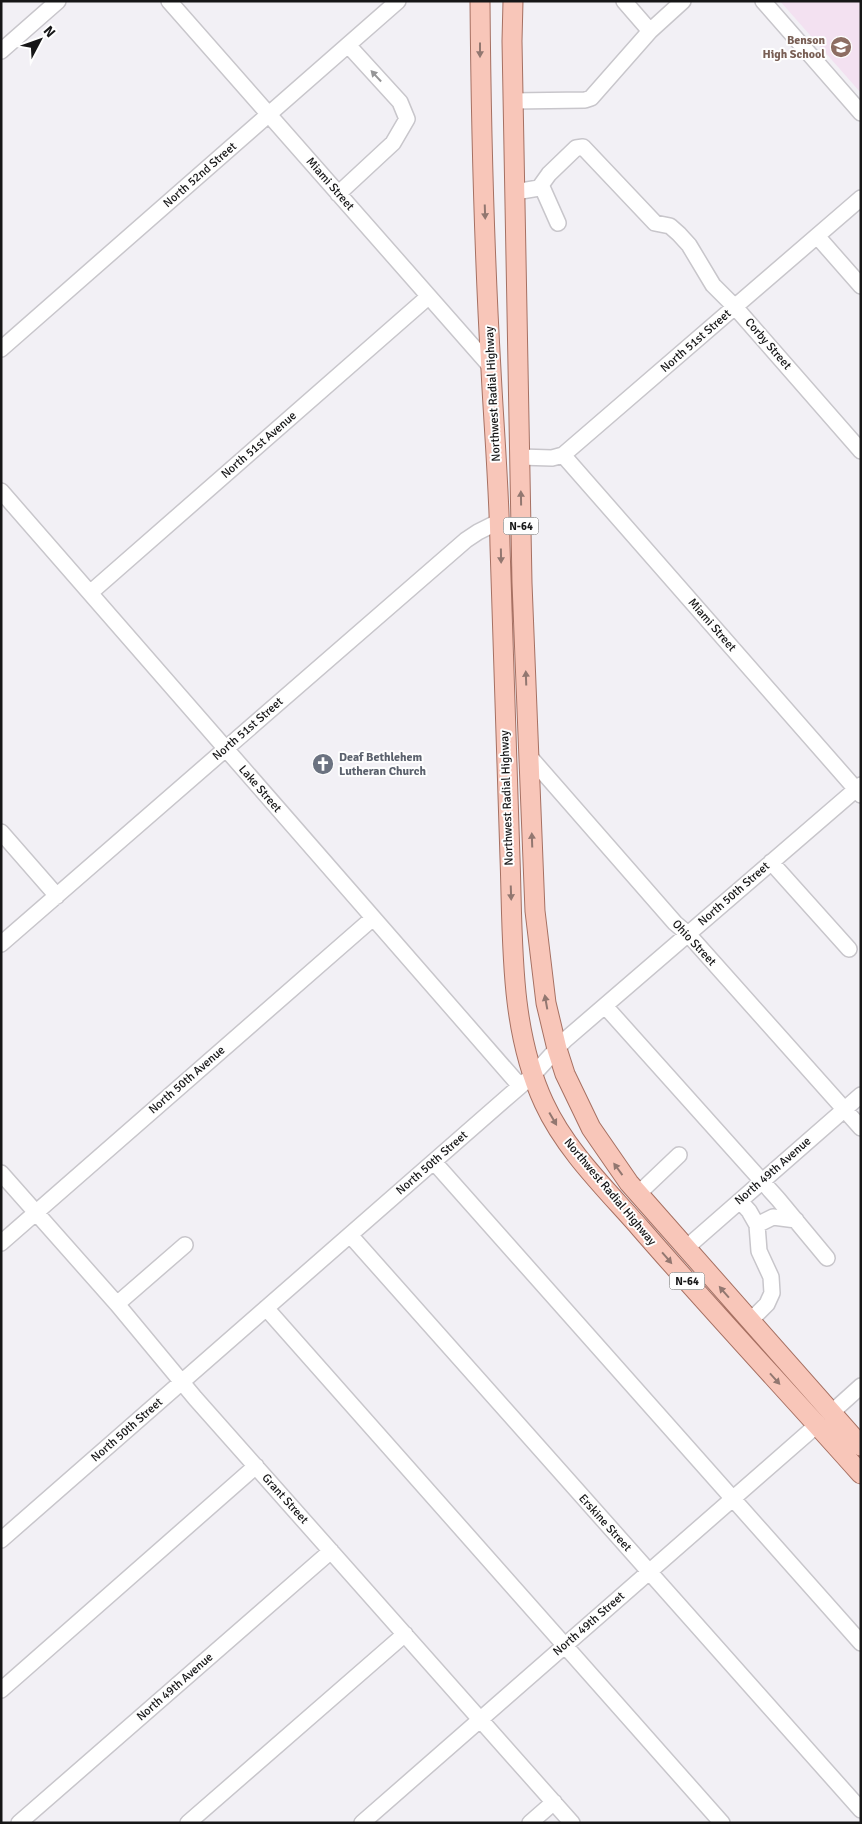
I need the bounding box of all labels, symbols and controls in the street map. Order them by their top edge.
north arrow [15,15,65,65]
text: N [40,23,59,41]
place label: Benson High School [762,33,825,62]
school or university icon: Benson High School [829,35,853,59]
one-way arrow [476,42,484,58]
one-way arrow [370,71,382,83]
street label: North 52nd Street [160,139,240,211]
street label: Miami Street [303,154,357,214]
one-way arrow [481,205,489,221]
street label: North 51st Street [658,306,734,376]
street label: Corby Street [741,315,795,373]
street label: Northwest Radial Highway [482,326,504,462]
street label: North 51st Avenue [218,408,300,482]
one-way arrow [517,490,525,506]
road number: N-64 [504,518,538,534]
one-way arrow [497,548,505,564]
street label: Miami Street [685,595,739,655]
one-way arrow [522,670,530,686]
street label: North 51st Street [210,694,286,764]
street label: Northwest Radial Highway [497,730,517,866]
place label: Deaf Bethlehem Lutheran Church [339,750,426,779]
church icon: Deaf Bethlehem Lutheran Church [311,752,335,776]
street label: Lake Street [235,762,285,816]
one-way arrow [528,832,536,848]
street label: North 50th Street [695,859,773,929]
one-way arrow [508,885,516,901]
street label: Ohio Street [669,917,719,969]
one-way arrow [542,994,550,1010]
street label: North 50th Avenue [146,1043,228,1117]
one-way arrow [548,1113,557,1126]
street label: North 50th Street [393,1128,471,1198]
street label: North 49th Avenue [732,1134,814,1208]
street label: Northwest Radial Highway [561,1135,659,1249]
one-way arrow [613,1162,623,1176]
one-way arrow [661,1252,672,1265]
road number: N-64 [670,1272,704,1290]
one-way arrow [719,1285,730,1298]
one-way arrow [769,1372,781,1384]
street label: North 50th Street [88,1395,166,1465]
street label: Grant Street [258,1471,312,1527]
street label: Erskine Street [575,1491,635,1555]
street label: North 49th Street [550,1589,628,1659]
street label: North 49th Avenue [134,1650,216,1724]

